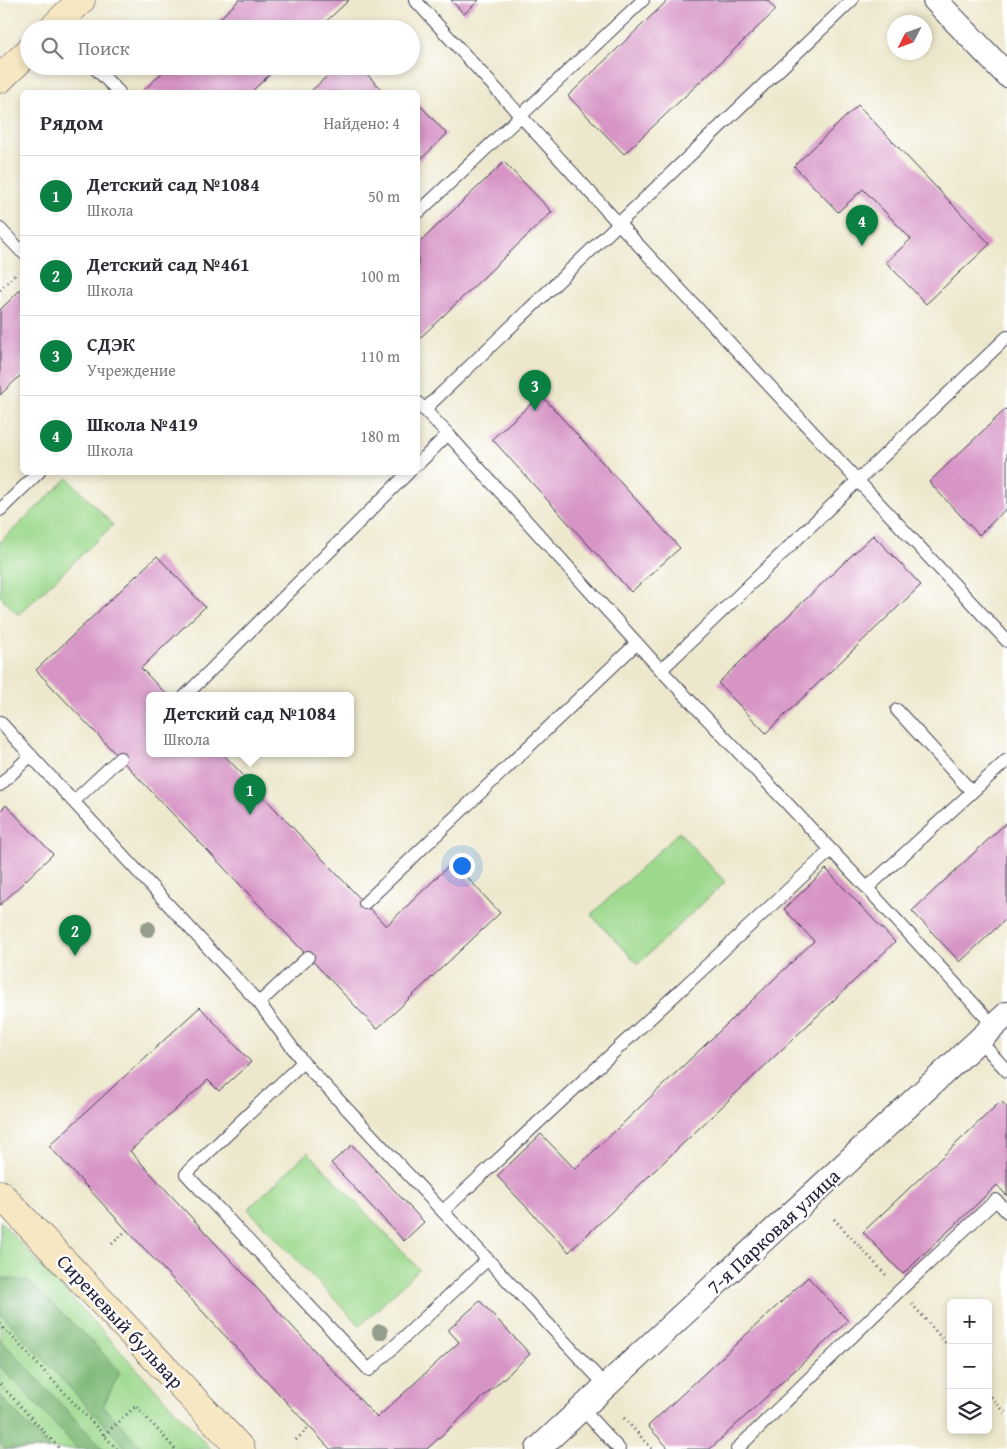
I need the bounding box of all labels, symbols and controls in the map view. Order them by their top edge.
north arrow [887,15,932,60]
search box [20,20,420,75]
icon: search [38,34,66,62]
text: Поиск [78,34,130,62]
text: Рядом [40,107,103,138]
text: Найдено: 4 [323,111,400,135]
text: Детский сад №1084 [87,170,260,198]
text: 1 [52,184,60,208]
text: 50 m [368,184,400,208]
text: Школа [87,198,133,222]
pin: 4 [846,205,878,246]
text: Детский сад №461 [87,250,250,278]
text: 2 [52,264,60,288]
text: 100 m [360,264,400,288]
text: Школа [87,278,133,302]
text: СДЭК [87,330,135,358]
text: 3 [52,344,60,368]
text: 110 m [360,344,400,368]
text: Учреждение [87,358,176,382]
pin: 3 [519,370,551,411]
text: Школа №419 [87,410,198,438]
text: 4 [52,424,60,448]
text: 180 m [360,424,400,448]
text: Школа [87,438,133,462]
popup [146,692,354,757]
text: Детский сад №1084 [164,699,336,727]
text: Школа [164,727,210,751]
pin: 1 [234,774,266,815]
your location [449,853,475,879]
pin: 2 [59,915,91,956]
street label: 7-я Парковая улица [700,1161,846,1300]
street label: Сиреневый бульвар [51,1247,191,1395]
map controls [947,1299,992,1434]
button: + [947,1299,992,1344]
button: − [947,1344,992,1389]
button: layers [947,1389,992,1434]

